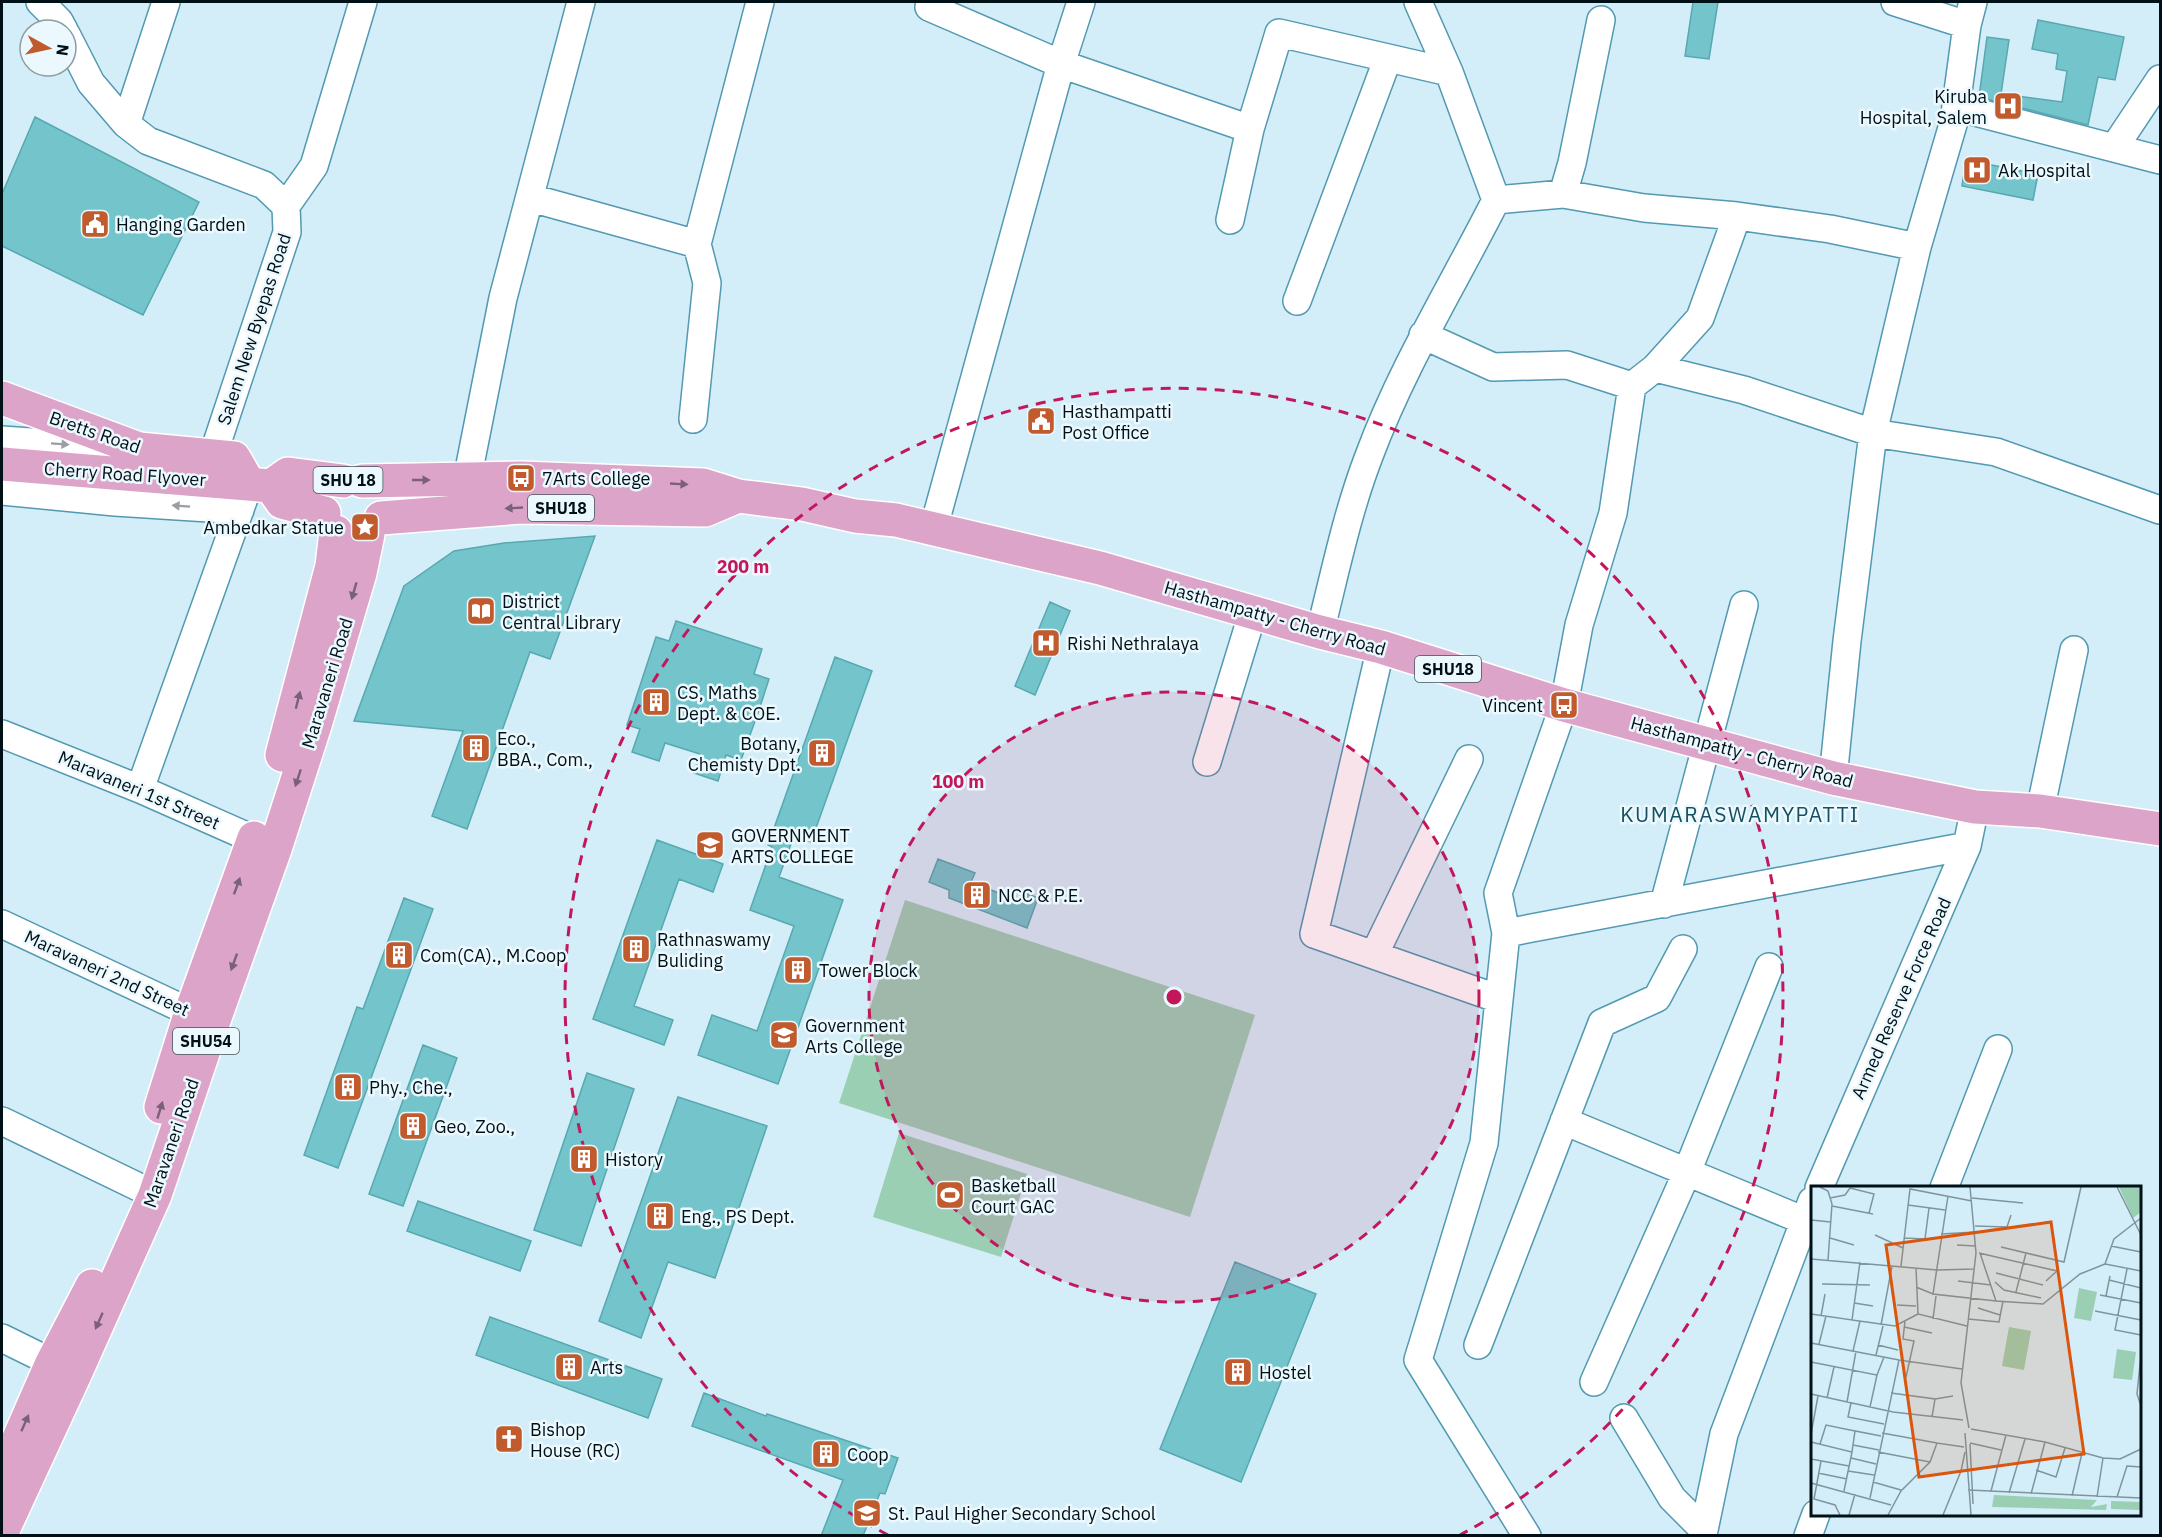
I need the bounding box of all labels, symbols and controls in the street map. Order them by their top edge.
north arrow [18,18,78,78]
text: N [52,43,74,57]
place label: Kiruba Hospital, Salem [1860,85,1987,129]
hospital icon: Kiruba Hospital, Salem [1992,90,2024,122]
hospital icon: Ak Hospital [1961,154,1993,186]
place label: Ak Hospital [1998,159,2091,182]
public building icon: Hanging Garden [79,208,111,240]
place label: Hanging Garden [116,213,246,236]
street label: Salem New Byepas Road [212,230,296,428]
place label: Hasthampatti Post Office [1062,400,1172,444]
public building icon: Hasthampatti Post Office [1025,405,1057,437]
street label: Bretts Road [46,406,144,458]
one-way arrow [50,439,69,449]
street label: Cherry Road Flyover [43,457,207,491]
bus stop icon: 7Arts College [505,462,537,494]
road number: SHU 18 [314,467,382,493]
place label: 7Arts College [542,467,651,490]
one-way arrow [411,475,430,485]
one-way arrow [669,479,688,488]
road number: SHU18 [528,495,594,521]
one-way arrow [172,501,191,511]
one-way arrow [505,503,524,513]
place icon: Ambedkar Statue [349,511,381,543]
place label: Ambedkar Statue [203,516,344,539]
text: 200 m [717,555,769,578]
street label: Hasthampatty - Cherry Road [1162,575,1388,661]
one-way arrow [349,582,358,600]
place label: District Central Library [502,590,621,634]
library icon: District Central Library [465,595,497,627]
street label: Maravaneri Road [296,615,358,751]
hospital icon: Rishi Nethralaya [1030,627,1062,659]
place label: Rishi Nethralaya [1067,632,1199,655]
road number: SHU18 [1415,656,1481,682]
place label: CS, Maths Dept. & COE. [677,681,781,725]
building icon: CS, Maths Dept. & COE. [640,686,672,718]
bus stop icon: Vincent [1548,689,1580,721]
one-way arrow [293,691,303,710]
place label: Vincent [1482,694,1543,717]
street label: Hasthampatty - Cherry Road [1628,711,1856,793]
place label: Eco., BBA., Com., [497,727,593,771]
building icon: Eco., BBA., Com., [460,732,492,764]
place label: Botany, Chemisty Dpt. [688,732,801,776]
building icon: Botany, Chemisty Dpt. [806,737,838,769]
street label: Maravaneri 1st Street [55,746,223,834]
one-way arrow [292,769,302,787]
text: 100 m [932,770,984,793]
district label: KUMARASWAMYPATTI [1620,800,1860,828]
place label: GOVERNMENT ARTS COLLEGE [731,824,854,868]
school or university icon: GOVERNMENT ARTS COLLEGE [694,829,726,861]
one-way arrow [232,876,242,894]
building icon: NCC & P.E. [961,879,993,911]
place label: NCC & P.E. [998,884,1083,907]
street label: Armed Reserve Force Road [1846,894,1956,1102]
street label: Maravaneri 2nd Street [21,925,193,1021]
place label: Rathnaswamy Buliding [657,928,771,972]
building icon: Rathnaswamy Buliding [620,933,652,965]
building icon: Com(CA)., M.Coop [383,939,415,971]
place label: Com(CA)., M.Coop [420,944,567,967]
one-way arrow [229,953,239,971]
building icon: Tower Block [782,954,814,986]
place label: Tower Block [819,959,918,982]
centre of rings [1164,987,1184,1007]
place label: Government Arts College [805,1014,905,1058]
school or university icon: Government Arts College [768,1019,800,1051]
road number: SHU54 [173,1028,239,1054]
building icon: Phy., Che., [332,1071,364,1103]
street label: Maravaneri Road [138,1075,204,1211]
place label: Phy., Che., [369,1076,453,1099]
one-way arrow [156,1101,165,1119]
building icon: Geo, Zoo., [397,1110,429,1142]
place label: Geo, Zoo., [434,1115,515,1138]
building icon: History [568,1143,600,1175]
place label: History [605,1148,663,1171]
place label: Basketball Court GAC [971,1174,1056,1218]
sports icon: Basketball Court GAC [934,1179,966,1211]
inset map [1811,1186,2141,1516]
building icon: Eng., PS Dept. [644,1200,676,1232]
place label: Eng., PS Dept. [681,1205,795,1228]
one-way arrow [94,1313,104,1331]
building icon: Arts [553,1351,585,1383]
place label: Arts [590,1356,623,1379]
building icon: Hostel [1222,1356,1254,1388]
place label: Hostel [1259,1361,1312,1384]
one-way arrow [20,1414,30,1432]
place label: Bishop House (RC) [530,1418,621,1462]
church icon: Bishop House (RC) [493,1423,525,1455]
building icon: Coop [810,1438,842,1470]
place label: Coop [847,1443,889,1466]
school or university icon: St. Paul Higher Secondary School [851,1497,883,1529]
place label: St. Paul Higher Secondary School [888,1502,1156,1525]

